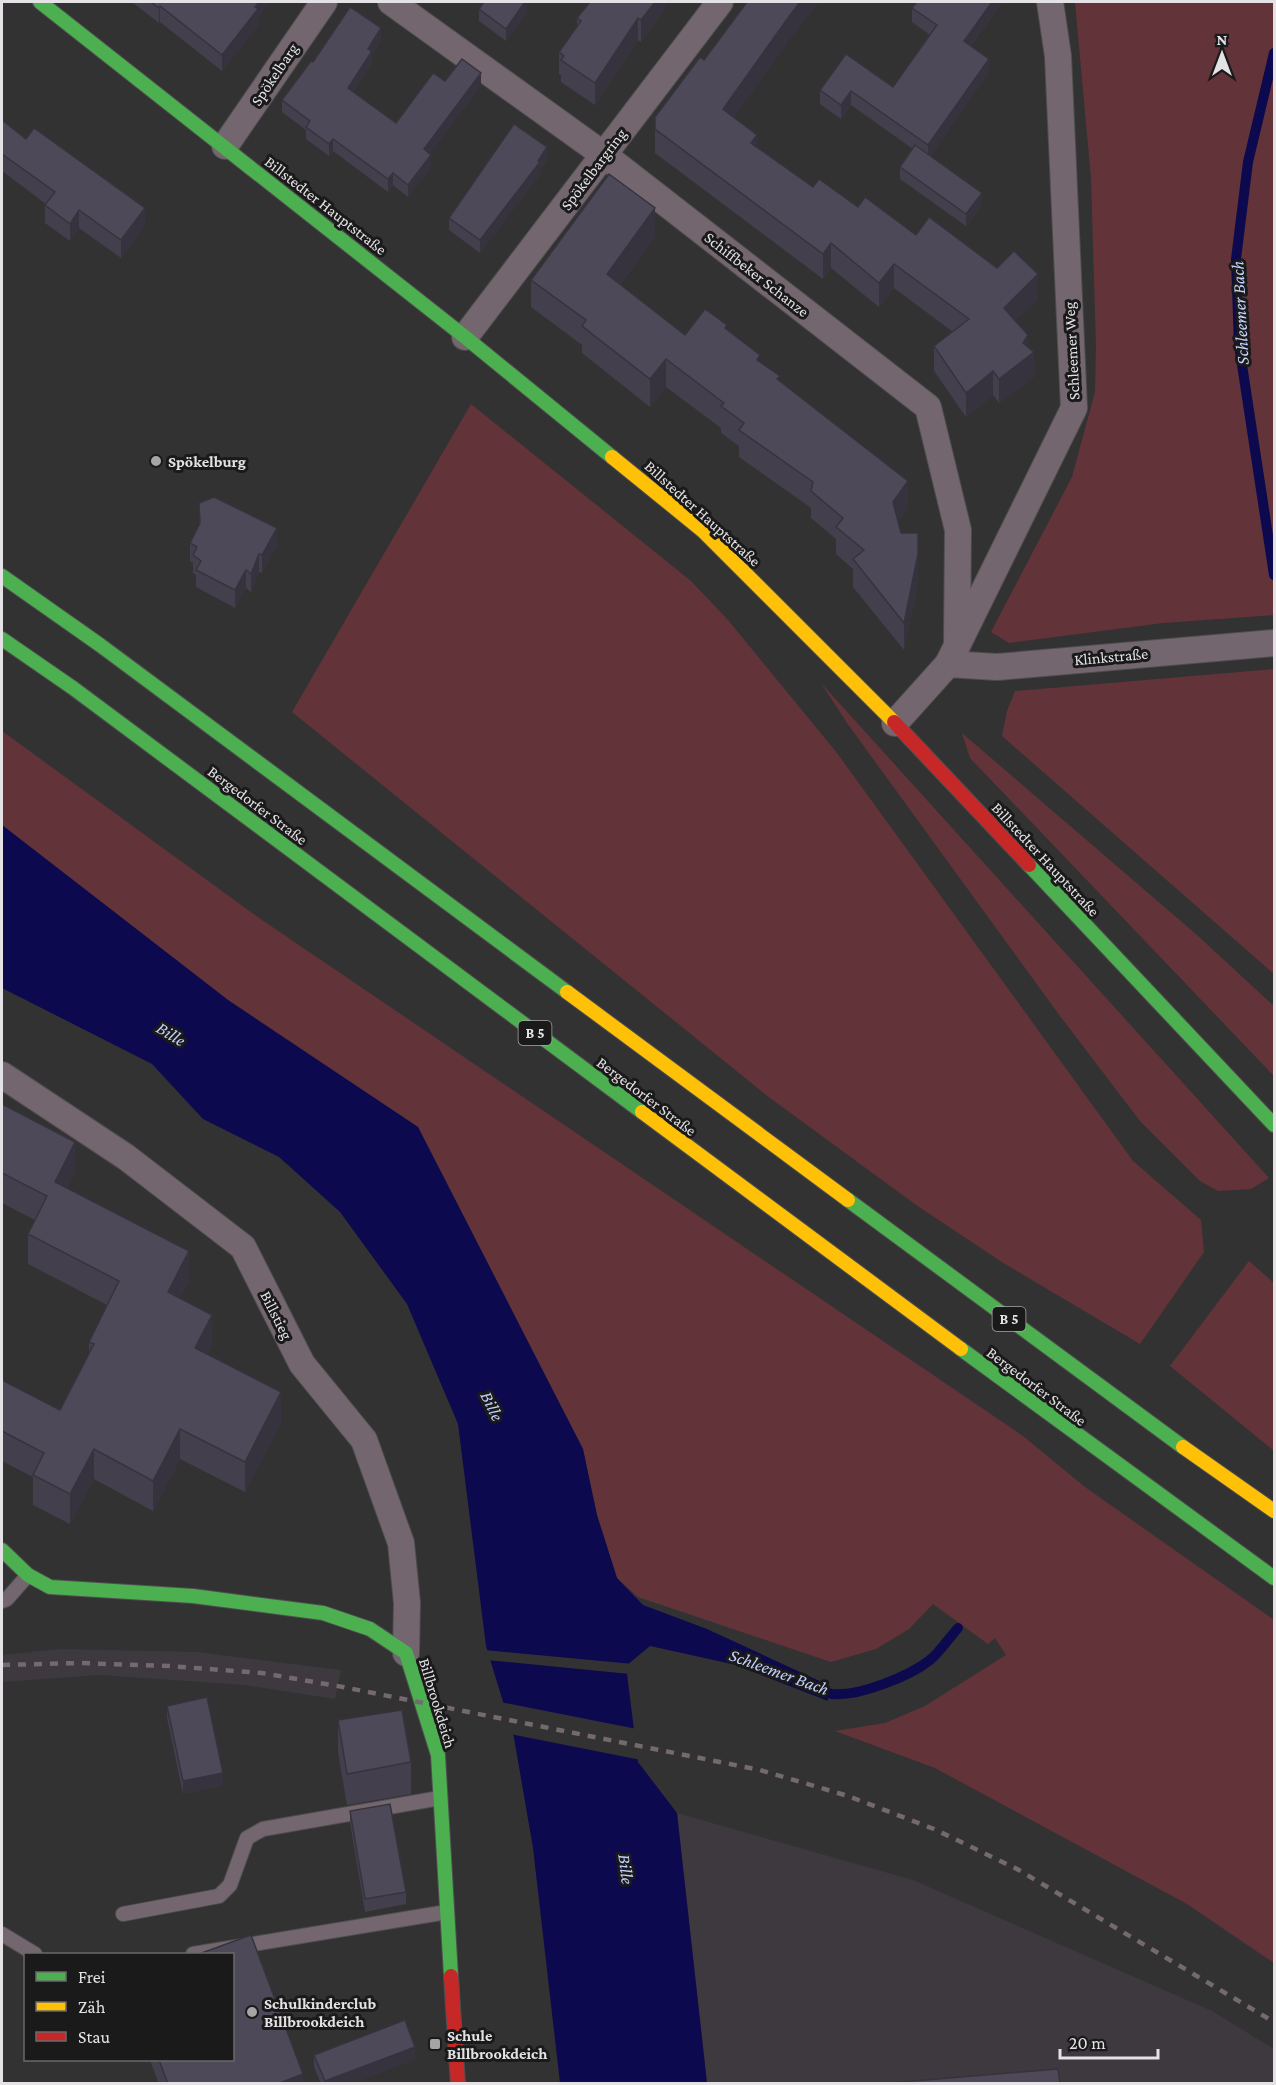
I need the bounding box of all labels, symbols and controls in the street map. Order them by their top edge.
north arrow [1192,24,1252,84]
text: N [1217,31,1228,48]
street label: Spökelbarg [247,40,302,109]
street label: Spökelbargring [557,125,630,214]
street label: Billstedter Hauptstraße [261,153,390,259]
street label: Schiffbeker Schanze [701,229,812,320]
water label: Schleemer Bach [1227,260,1253,366]
street label: Schleemer Weg [1060,301,1084,400]
place label: Spökelburg [168,453,246,470]
marker: Spökelburg [149,454,163,468]
street label: Billstedter Hauptstraße [641,457,764,570]
street label: Klinkstraße [1073,645,1149,668]
street label: Bergedorfer Straße [204,763,311,849]
street label: Billstedter Hauptstraße [988,799,1103,920]
water label: Bille [153,1018,189,1050]
road number: B 5 [518,1021,552,1045]
street label: Bergedorfer Straße [593,1054,700,1140]
street label: Billstieg [256,1288,296,1343]
road number: B 5 [992,1307,1026,1331]
street label: Bergedorfer Straße [983,1344,1090,1430]
water label: Bille [476,1388,508,1424]
water label: Schleemer Bach [727,1645,832,1699]
street label: Billbrookdeich [416,1656,459,1751]
water label: Bille [614,1853,638,1885]
legend [24,1953,234,2061]
text: Frei [78,1967,106,1987]
place label: Schulkinderclub Billbrookdeich [264,1995,377,2030]
text: Zäh [78,1997,106,2017]
marker: Schulkinderclub Billbrookdeich [245,2005,259,2019]
scale bar [1060,2022,1158,2060]
text: Stau [78,2027,111,2047]
place label: Schule Billbrookdeich [447,2027,547,2062]
text: 20 m [1069,2033,1106,2053]
marker: Schule Billbrookdeich [428,2037,442,2051]

